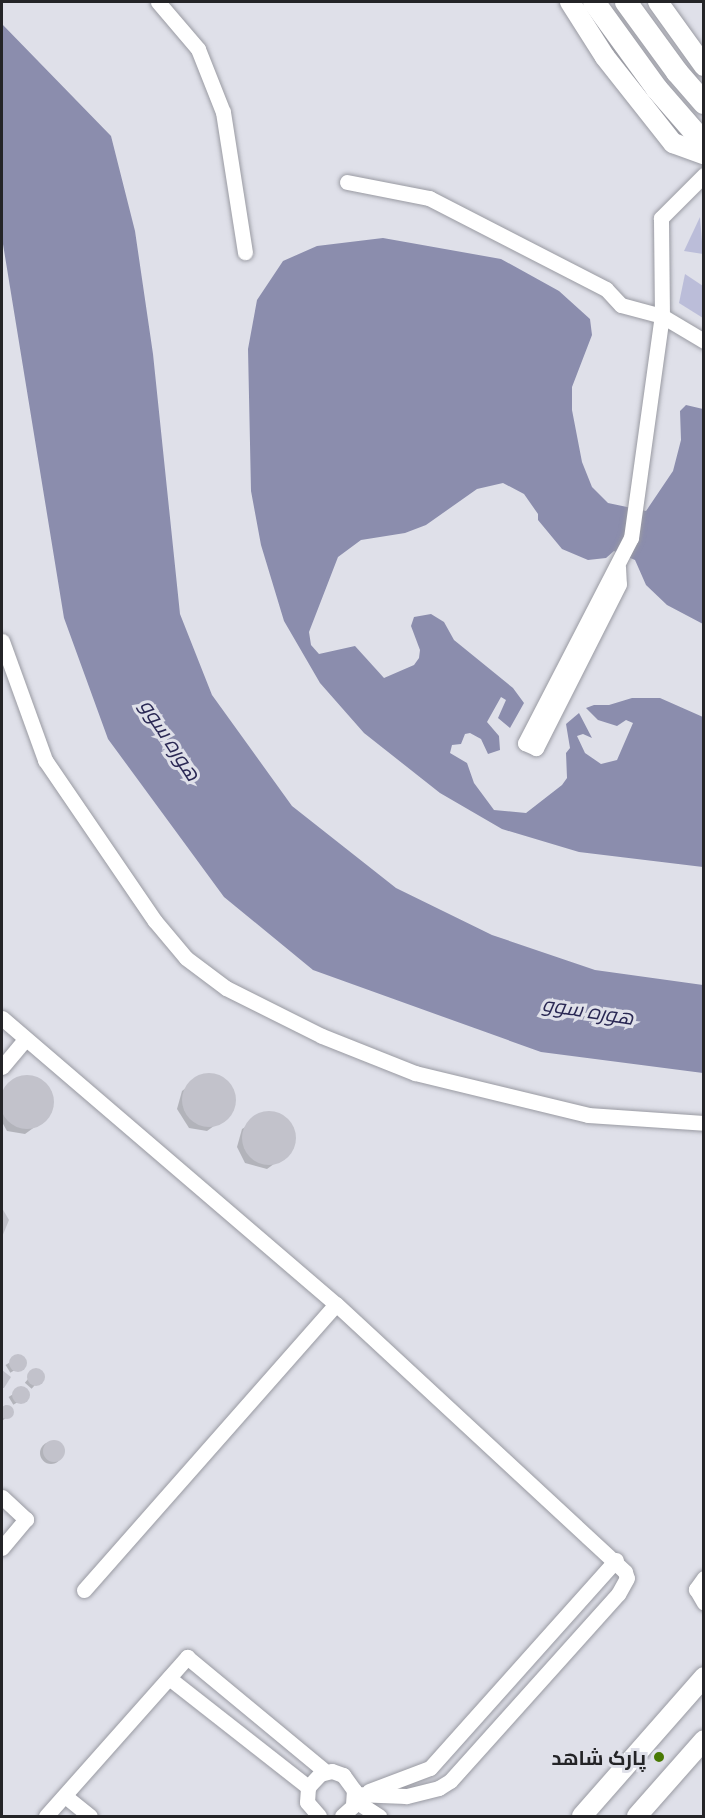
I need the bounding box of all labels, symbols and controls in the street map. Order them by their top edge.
water label: هوره سوو [134,694,206,786]
water label: هوره سوو [540,991,636,1031]
place label: پارک شاهد [551,1745,646,1769]
marker: پارک شاهد [650,1748,668,1766]

